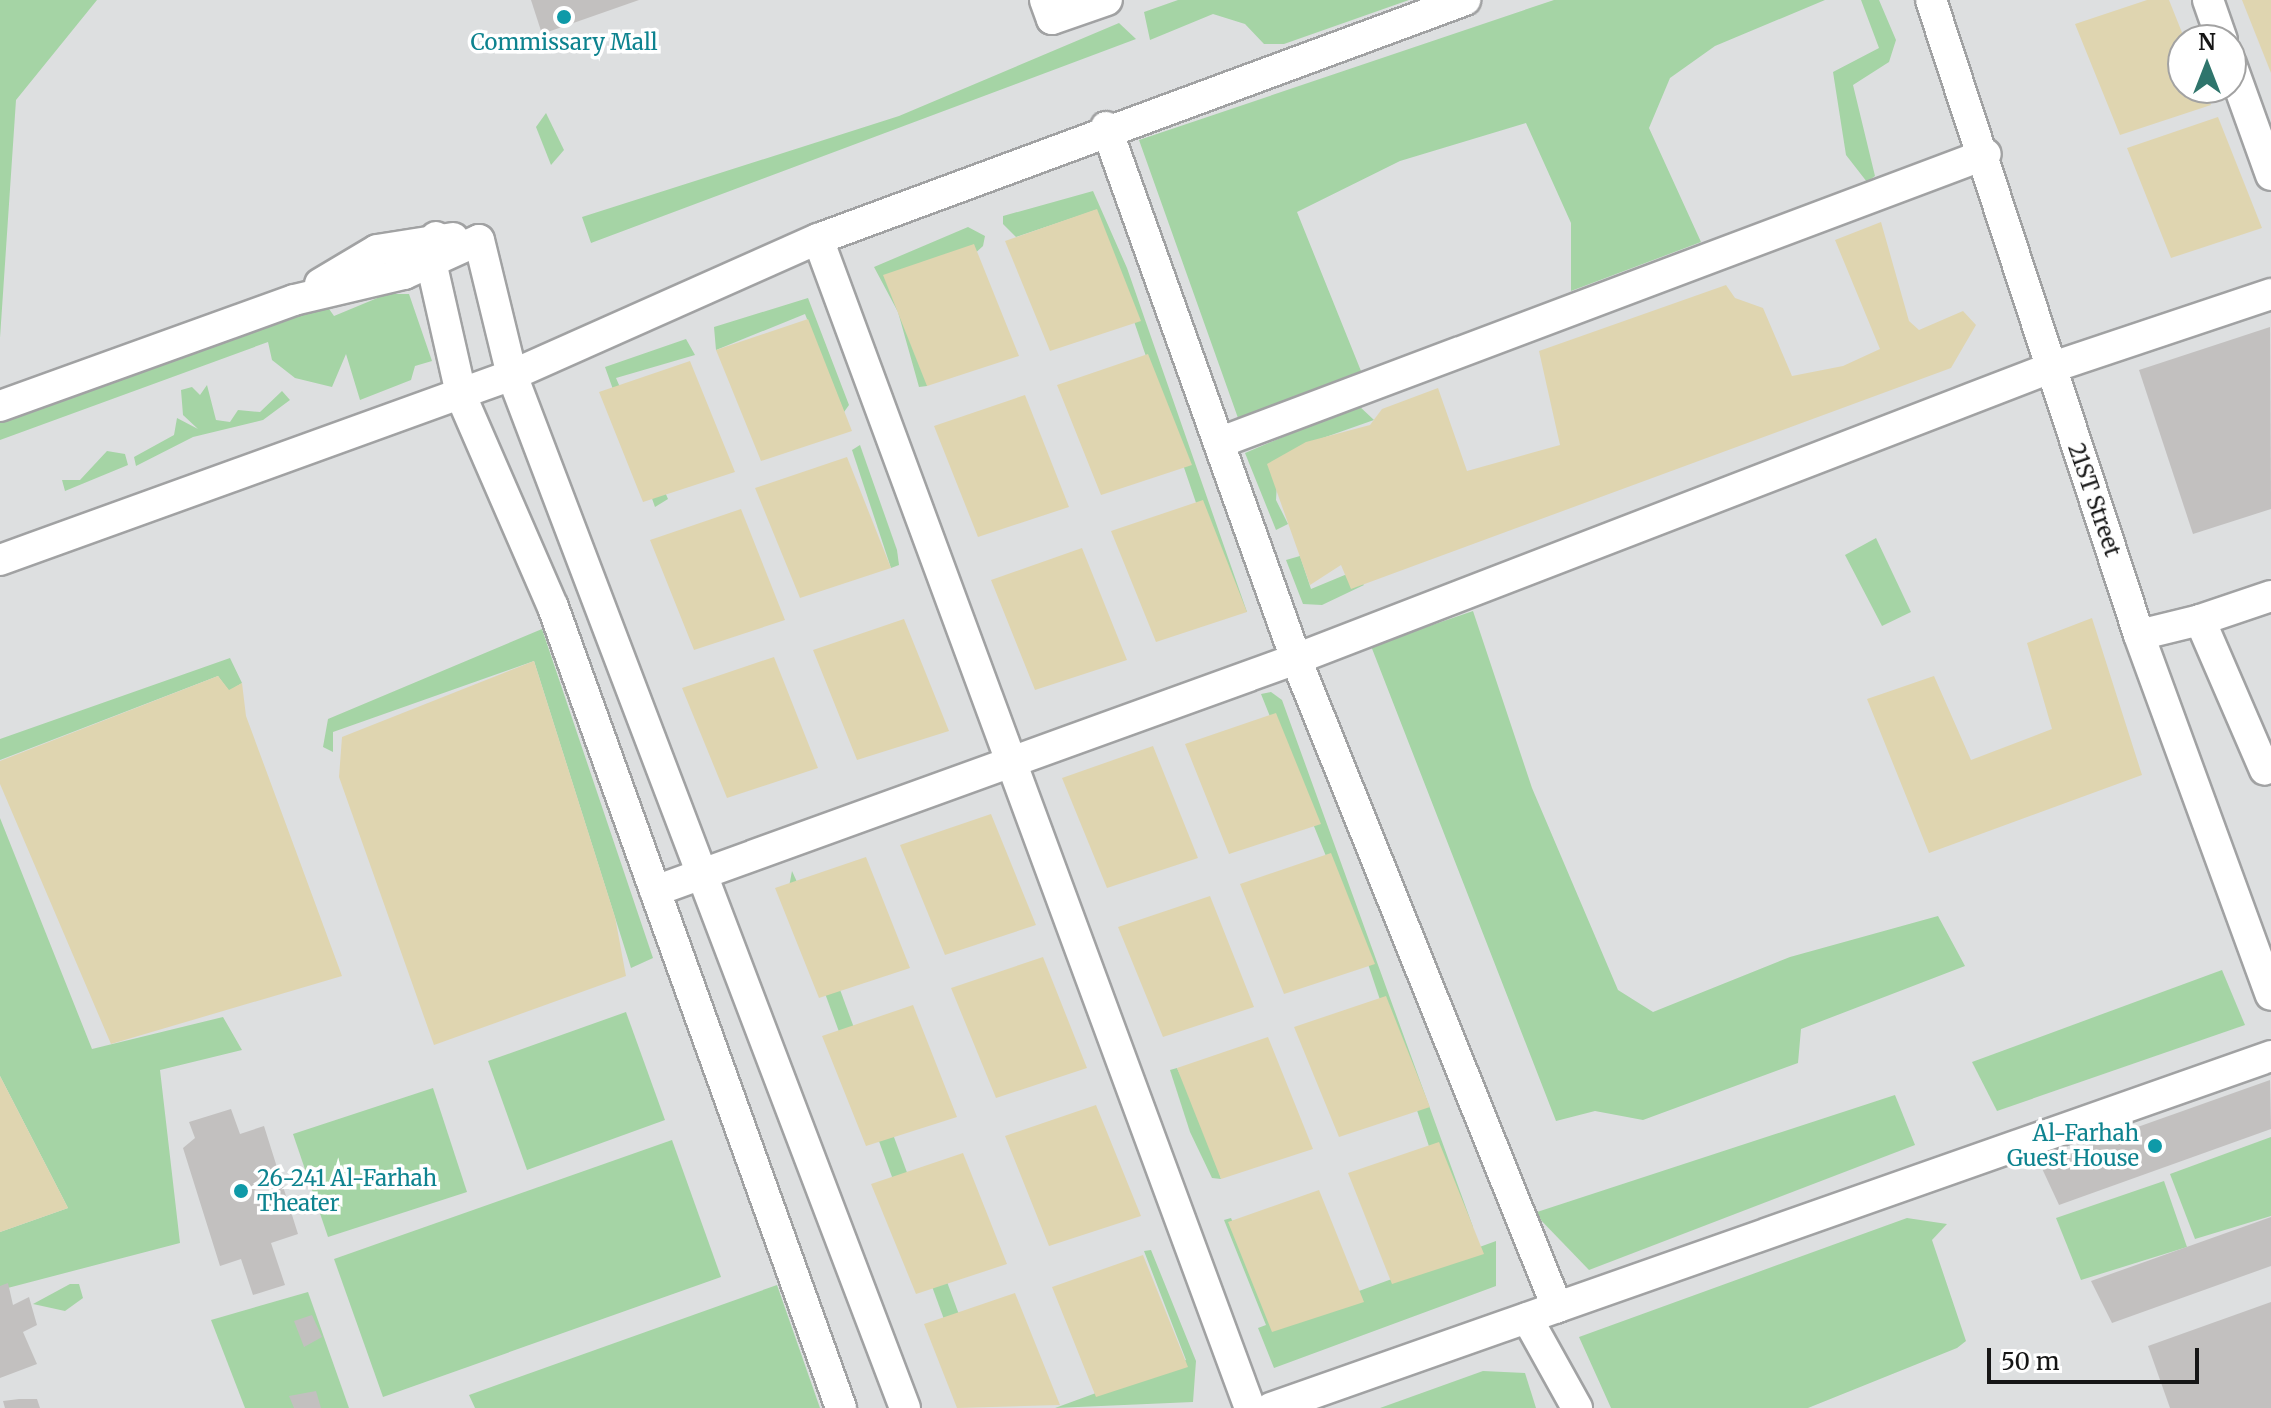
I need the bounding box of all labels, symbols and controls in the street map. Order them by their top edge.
marker: Commissary Mall [555,8,573,26]
north arrow [2167,24,2247,104]
text: N [2198,28,2216,56]
place label: Commissary Mall [470,30,658,56]
street label: 21ST Street [2062,440,2126,560]
place label: Al-Farhah Guest House [2007,1120,2139,1172]
marker: Al-Farhah Guest House [2146,1137,2164,1155]
place label: 26-241 Al-Farhah Theater [257,1165,437,1216]
marker: 26-241 Al-Farhah Theater [232,1182,250,1200]
scale bar [1991,1332,2203,1382]
text: 50 m [2001,1346,2060,1377]

